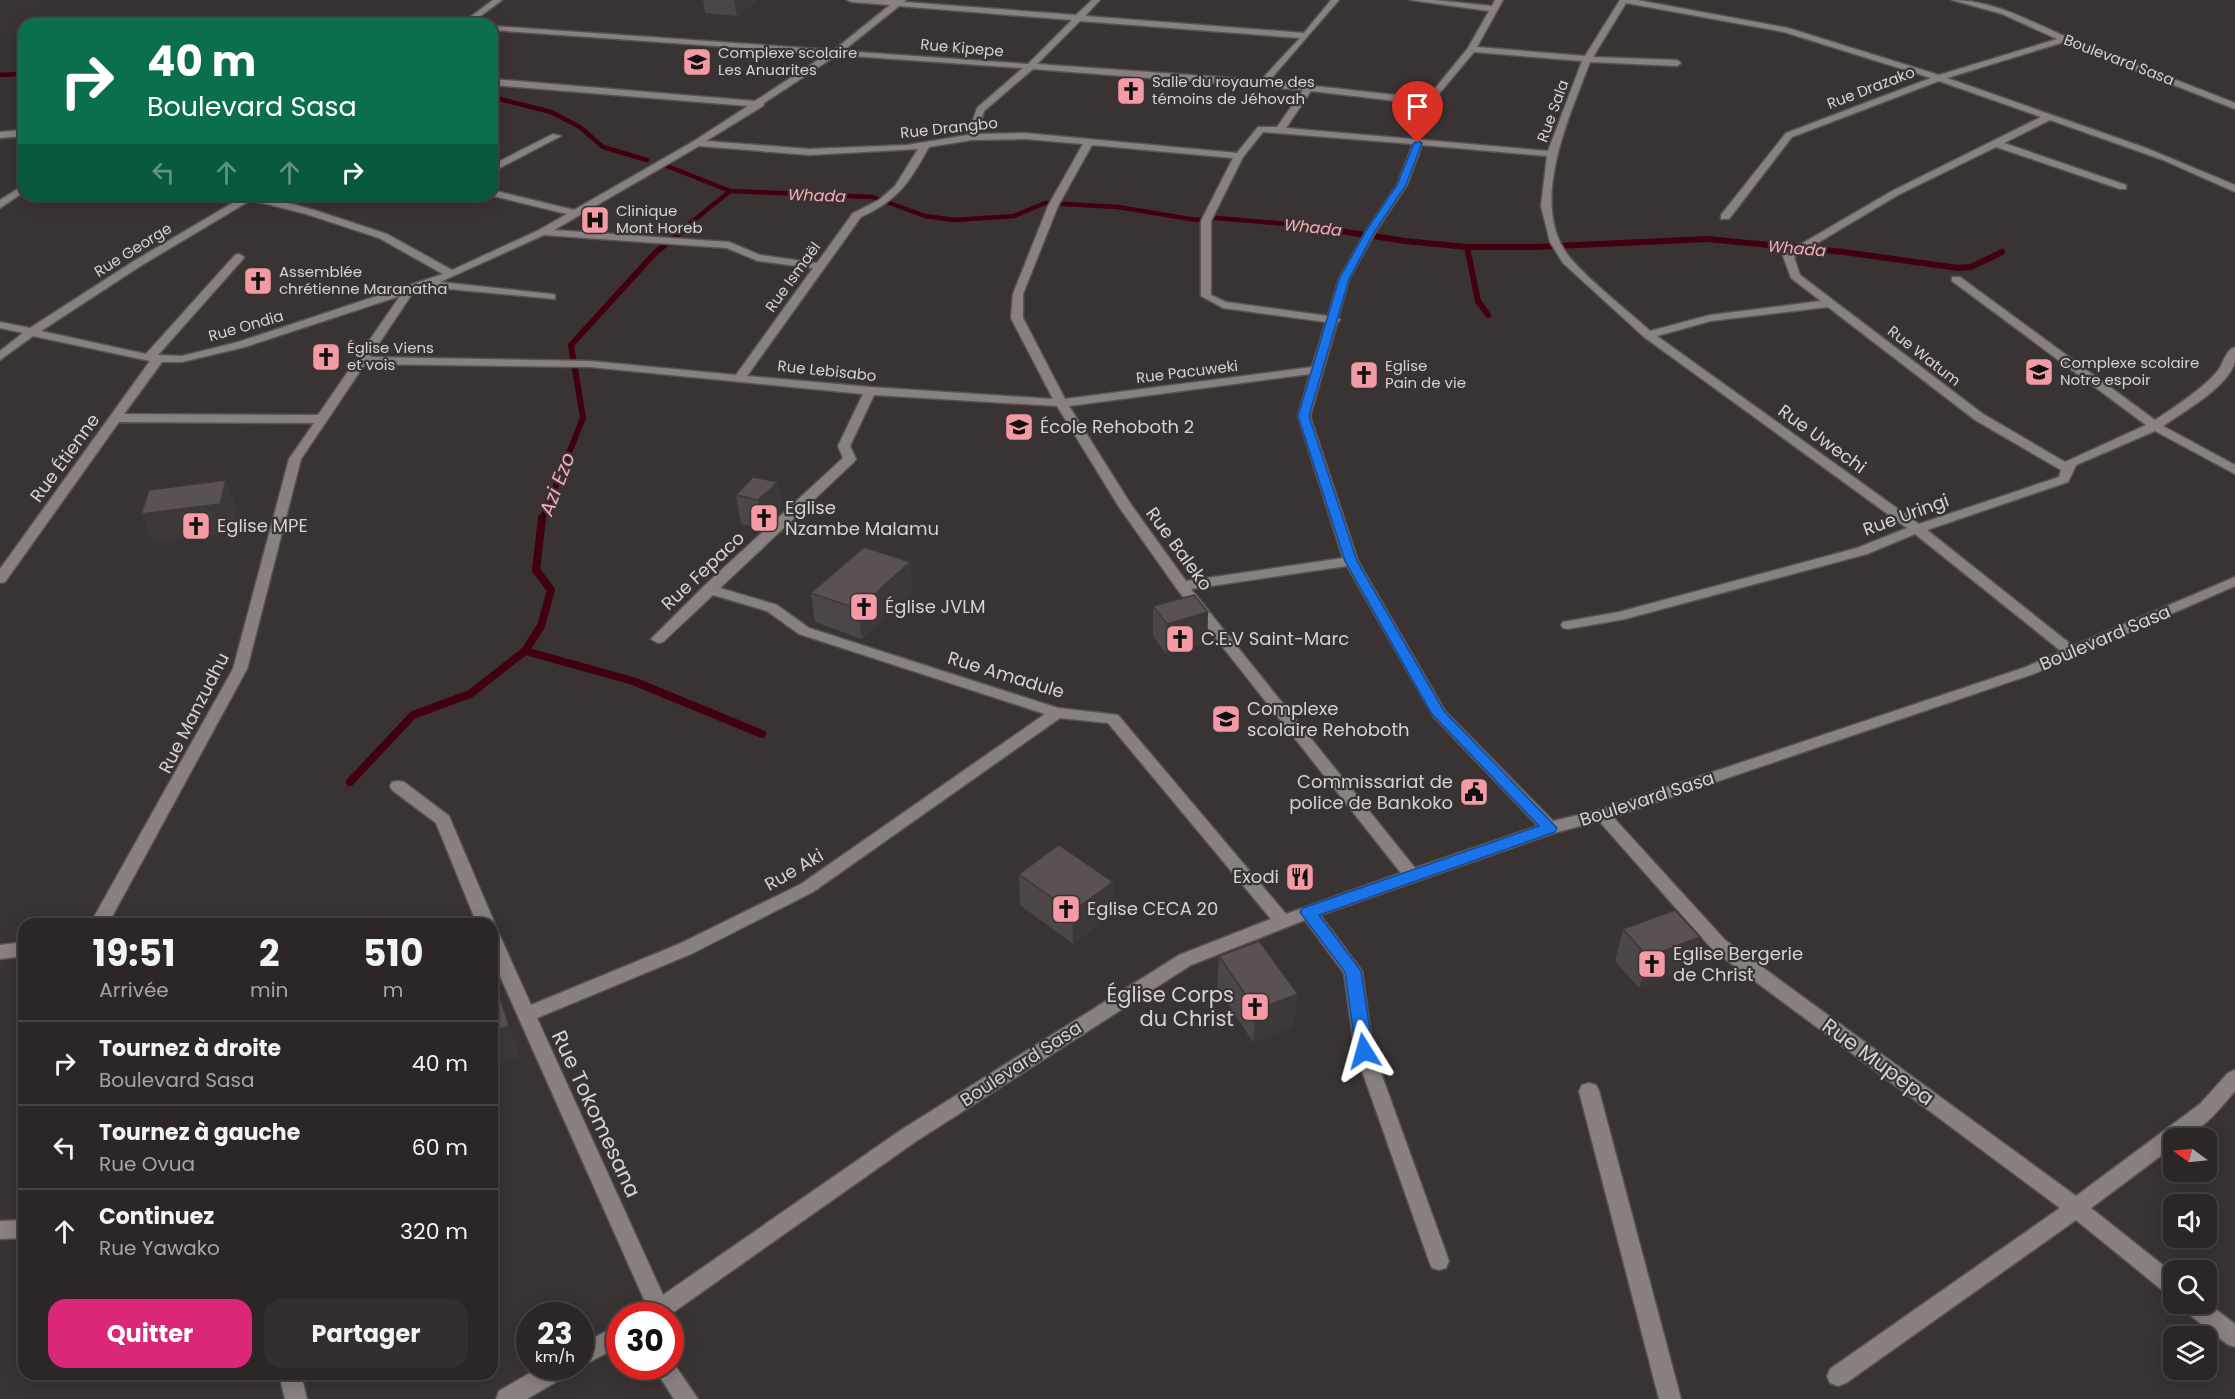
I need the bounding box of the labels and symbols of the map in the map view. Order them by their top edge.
street label: Boulevard Sasa [2061,29,2177,90]
street label: Rue Kipepe [919,33,1005,62]
place label: Complexe scolaire Les Anuarites [718,42,857,80]
school or university icon: Complexe scolaire Les Anuarites [681,46,713,78]
street label: Rue Drazako [1824,61,1918,114]
place label: Salle du royaume des témoins de Jéhovah [1152,71,1315,109]
church icon: Salle du royaume des témoins de Jéhovah [1115,75,1147,107]
street label: Rue Sala [1532,77,1573,145]
pin [1392,81,1443,143]
street label: Rue Drangbo [899,112,999,143]
water label: Whada [787,183,847,208]
place label: Clinique Mont Horeb [616,200,703,238]
hospital icon: Clinique Mont Horeb [579,204,611,236]
water label: Whada [1283,213,1343,242]
street label: Rue George [90,217,175,282]
water label: Whada [1767,235,1827,263]
street label: Rue Ismaël [760,237,825,316]
place label: Assemblée chrétienne Maranatha [279,261,447,299]
church icon: Assemblée chrétienne Maranatha [242,265,274,297]
street label: Rue Ondia [206,305,286,346]
street label: Rue Watum [1883,320,1965,391]
place label: Église Viens et vois [347,337,434,375]
church icon: Église Viens et vois [310,341,342,373]
place label: Complexe scolaire Notre espoir [2060,352,2199,390]
street label: Rue Lebisabo [777,355,878,386]
street label: Rue Pacuweki [1135,355,1239,388]
place label: Eglise Pain de vie [1385,355,1466,393]
school or university icon: Complexe scolaire Notre espoir [2023,356,2055,388]
church icon: Eglise Pain de vie [1348,359,1380,391]
street label: Rue Uwechi [1773,398,1871,479]
street label: Rue Étienne [24,408,105,507]
school or university icon: École Rehoboth 2 [1003,411,1035,443]
place label: École Rehoboth 2 [1040,414,1194,439]
water label: Azi Ezo [532,448,582,521]
street label: Rue Uringi [1859,487,1952,542]
place label: Eglise Nzambe Malamu [785,495,939,541]
church icon: Eglise Nzambe Malamu [748,502,780,534]
street label: Rue Baleko [1140,502,1218,596]
church icon: Eglise MPE [180,510,212,542]
place label: Eglise MPE [217,513,308,538]
street label: Rue Fepaco [656,526,750,616]
church icon: Église JVLM [848,591,880,623]
place label: Église JVLM [885,594,986,619]
street label: Boulevard Sasa [2036,599,2174,676]
church icon: C.E.V Saint-Marc [1164,623,1196,655]
place label: C.E.V Saint-Marc [1201,626,1349,651]
street label: Rue Amadule [945,645,1067,704]
street label: Rue Manzudhu [152,648,235,777]
place label: Complexe scolaire Rehoboth [1247,696,1409,742]
school or university icon: Complexe scolaire Rehoboth [1210,703,1242,735]
street label: Boulevard Sasa [1576,765,1717,832]
place label: Commissariat de police de Bankoko [1289,769,1453,815]
public building icon: Commissariat de police de Bankoko [1458,776,1490,808]
street label: Rue Aki [760,843,828,896]
restaurant icon: Exodi [1284,861,1316,893]
place label: Exodi [1233,864,1279,889]
church icon: Eglise CECA 20 [1050,893,1082,925]
place label: Eglise CECA 20 [1087,896,1218,921]
place label: Eglise Bergerie de Christ [1673,941,1803,987]
church icon: Eglise Bergerie de Christ [1636,948,1668,980]
place label: Église Corps du Christ [1106,980,1234,1033]
church icon: Église Corps du Christ [1239,991,1271,1023]
street label: Rue Mupepa [1816,1011,1940,1112]
street label: Boulevard Sasa [955,1015,1086,1112]
position arrow [1332,1019,1396,1083]
street label: Rue Tokomesana [545,1025,648,1202]
north arrow [2163,1128,2217,1182]
speed limit sign: 30 [606,1302,684,1380]

